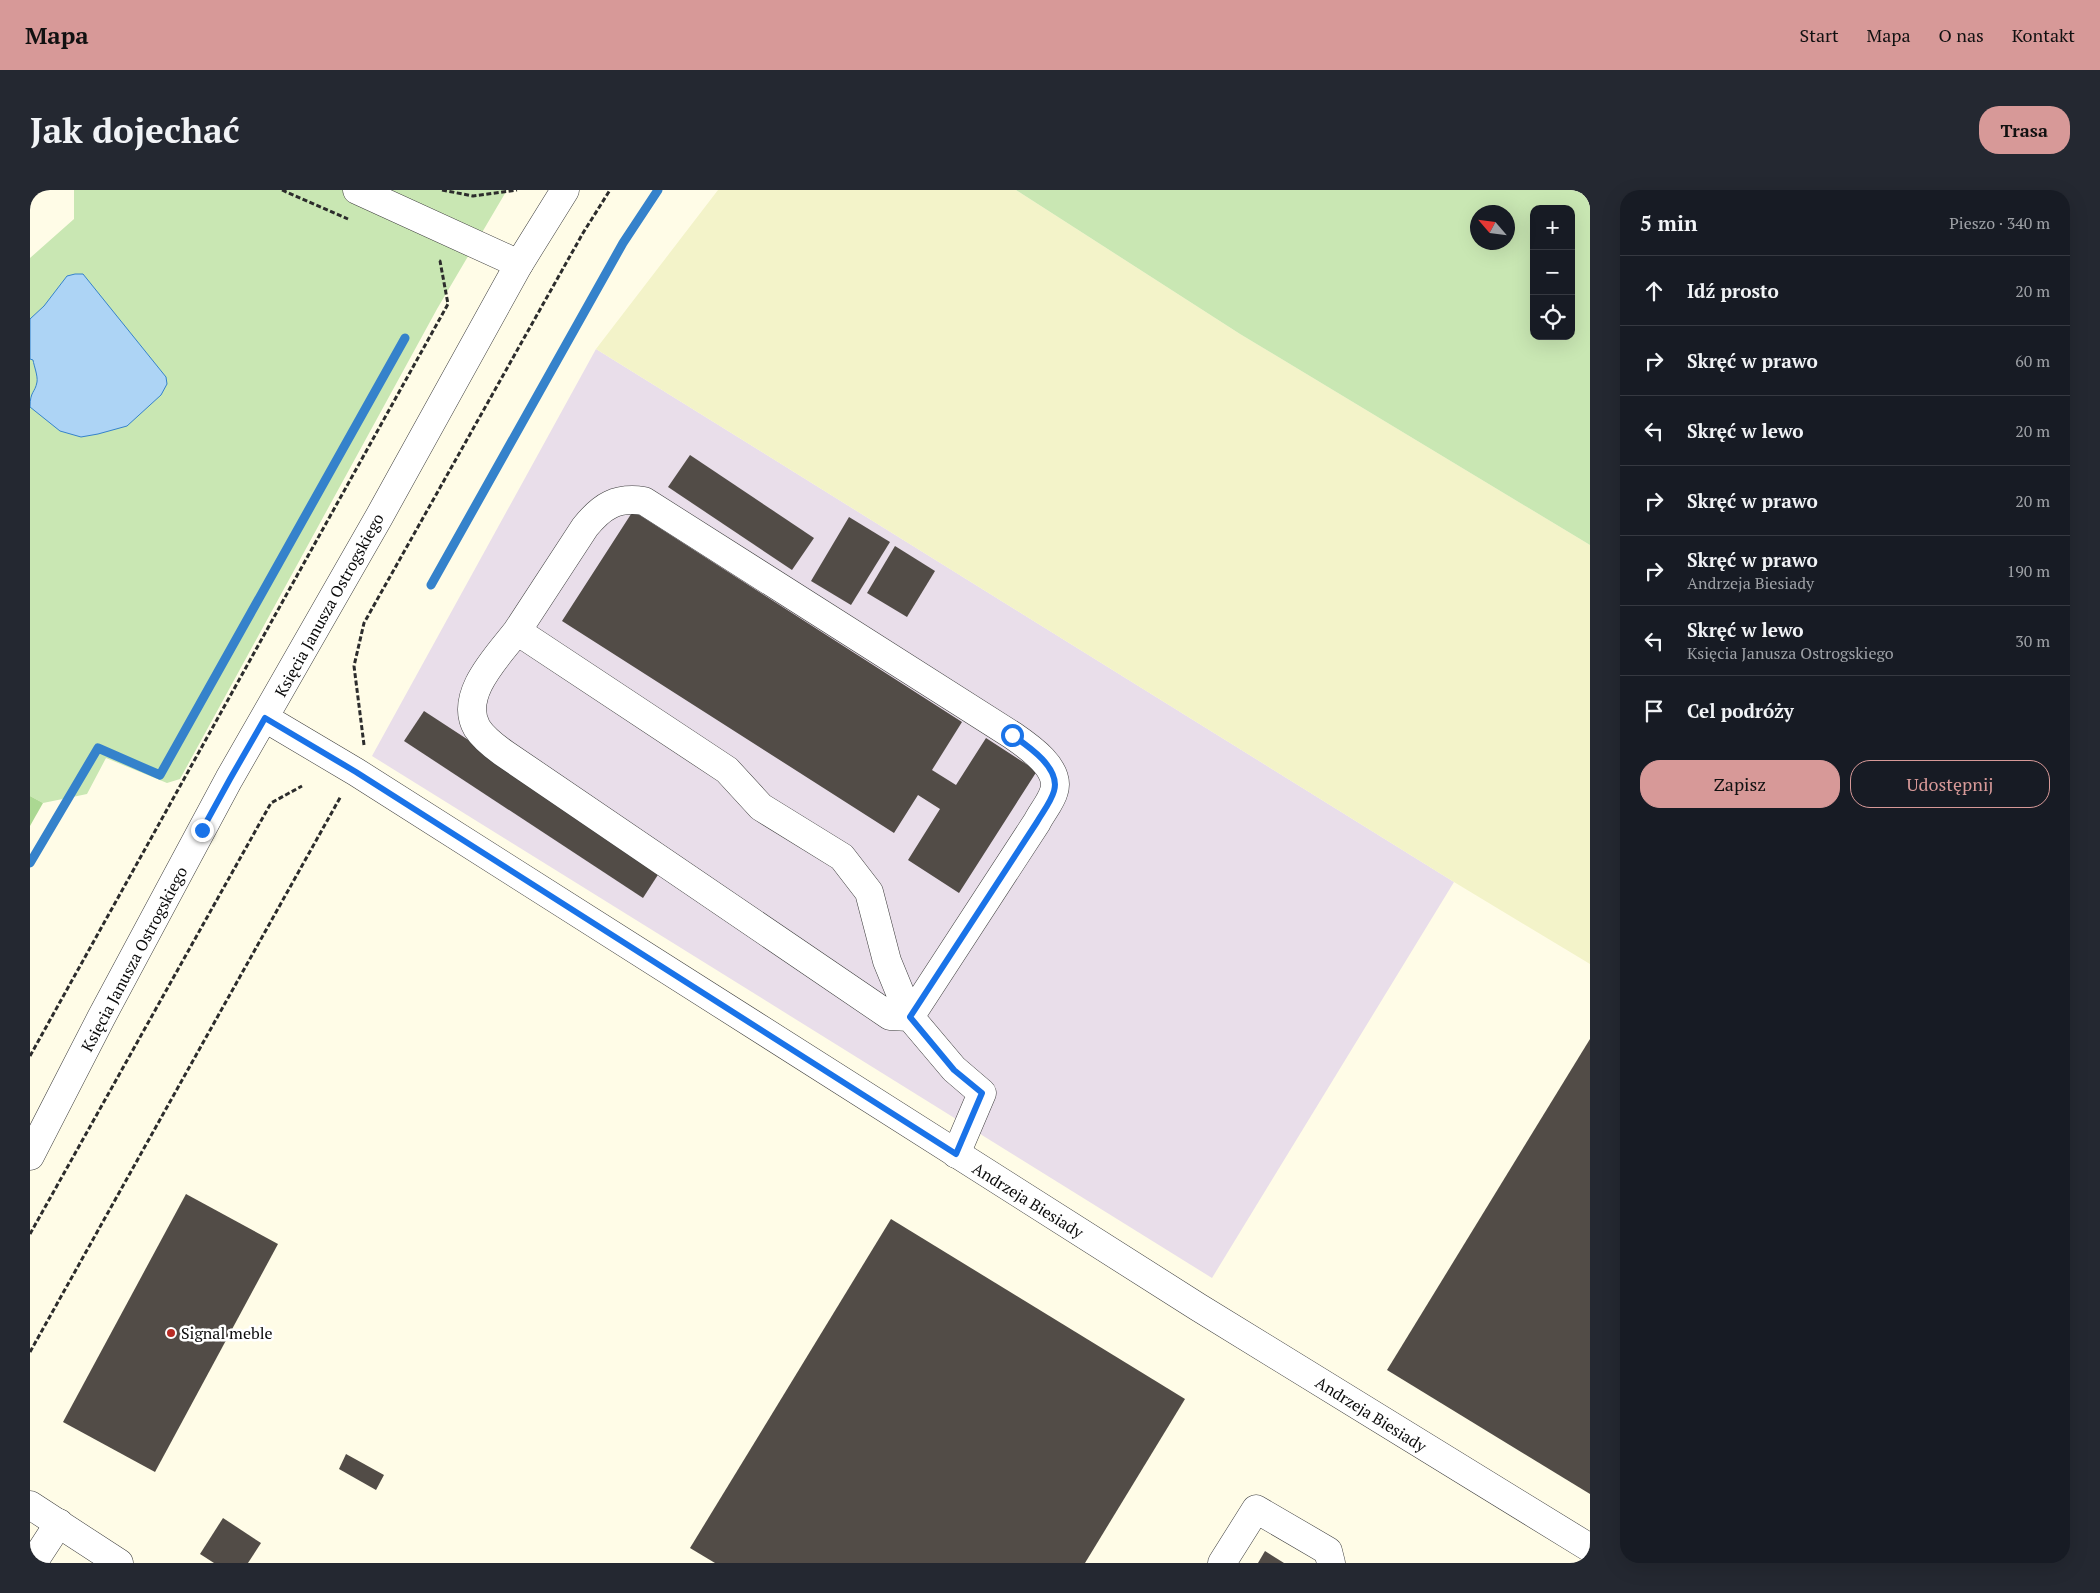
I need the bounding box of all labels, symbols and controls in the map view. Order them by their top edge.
text: Mapa [25,19,89,51]
text: Start [1800,23,1839,47]
text: Mapa [1867,23,1911,47]
text: O nas [1939,23,1984,47]
text: Kontakt [2012,23,2075,47]
button: Trasa [1979,106,2070,154]
text: Jak dojechać [30,107,240,153]
north arrow [1470,205,1515,250]
map controls [1530,205,1575,340]
button: + [1530,205,1575,250]
text: 5 min [1640,209,1697,237]
text: Pieszo · 340 m [1949,212,2050,234]
button: − [1530,250,1575,295]
icon: ahead [1640,277,1668,305]
text: Idź prosto [1687,278,1779,303]
text: 20 m [2015,280,2050,302]
button: locate [1530,295,1575,340]
icon: right [1640,347,1668,375]
text: Skręć w prawo [1687,348,1818,373]
text: 60 m [2015,350,2050,372]
icon: left [1640,417,1668,445]
text: Skręć w lewo [1687,418,1804,443]
text: 20 m [2015,420,2050,442]
icon: right [1640,487,1668,515]
text: Skręć w prawo [1687,488,1818,513]
text: 20 m [2015,490,2050,512]
street label: Księcia Janusza Ostrogskiego [269,509,389,701]
text: Skręć w prawo [1687,547,1818,572]
icon: right [1640,557,1668,585]
text: 190 m [2007,560,2050,582]
text: Andrzeja Biesiady [1687,572,1814,594]
text: Skręć w lewo [1687,617,1804,642]
icon: left [1640,627,1668,655]
text: 30 m [2015,630,2050,652]
text: Księcia Janusza Ostrogskiego [1687,642,1894,664]
icon: arrive [1640,697,1668,725]
text: Cel podróży [1687,698,1794,723]
route start [1001,724,1024,747]
button: Zapisz [1640,760,1840,808]
button: Udostępnij [1850,760,2050,808]
route end [191,819,214,842]
street label: Księcia Janusza Ostrogskiego [76,862,192,1055]
street label: Andrzeja Biesiady [968,1157,1089,1244]
place label: Signal meble [181,1322,273,1344]
marker: Signal meble [165,1327,177,1339]
street label: Andrzeja Biesiady [1311,1371,1432,1458]

